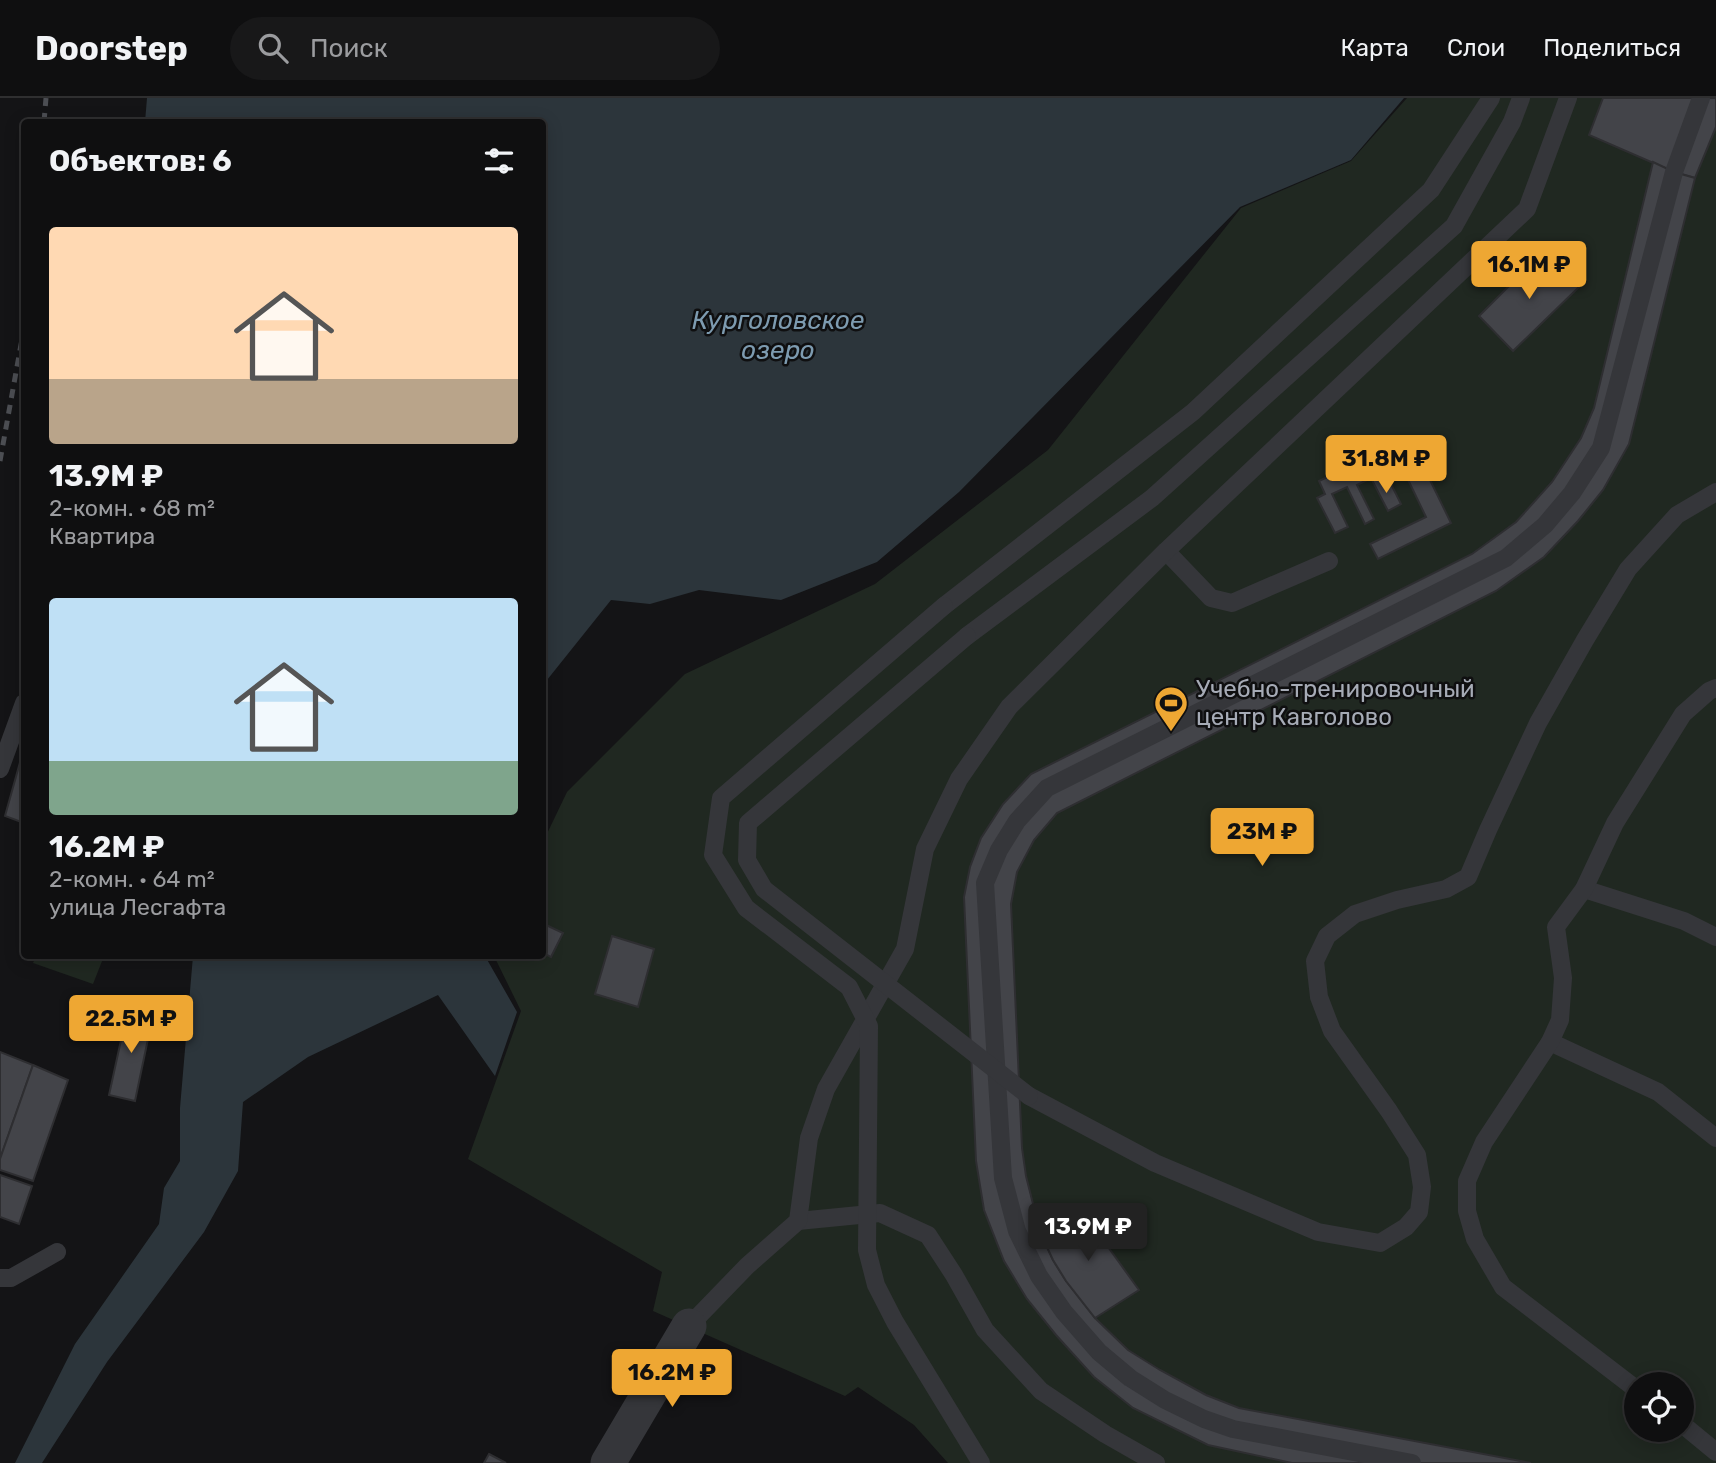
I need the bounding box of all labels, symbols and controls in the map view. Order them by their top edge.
search box [230,17,720,80]
text: Doorstep [35,29,188,68]
icon: search [254,29,292,67]
text: Поиск [310,33,388,64]
text: Карта [1340,34,1409,62]
text: Слои [1447,34,1505,62]
text: Поделиться [1543,34,1681,62]
icon: filters [480,142,518,180]
text: Объектов: 6 [49,143,232,179]
pin: 16.1M ₽ [1464,242,1594,301]
text: 16.1M ₽ [1487,250,1571,278]
icon: home [221,273,347,399]
water label: Курголовское озеро [692,305,865,366]
pin: 31.8M ₽ [1321,436,1451,495]
text: 31.8M ₽ [1342,444,1430,472]
text: 13.9M ₽ [49,458,163,494]
text: 2-комн. · 68 m² [49,494,215,522]
text: Квартира [49,522,155,550]
icon: home [221,644,347,770]
place label: Учебно-тренировочный центр Кавголово [1196,675,1475,731]
sports icon: Учебно-тренировочный центр Кавголово [1152,684,1190,733]
pin: 23M ₽ [1213,808,1311,868]
text: 23M ₽ [1227,817,1297,845]
text: 16.2M ₽ [49,829,164,865]
text: 2-комн. · 64 m² [49,865,215,893]
text: улица Лесгафта [49,893,226,921]
pin: 22.5M ₽ [66,996,196,1055]
text: 22.5M ₽ [85,1004,177,1032]
pin: 13.9M ₽ [1023,1204,1153,1263]
text: 13.9M ₽ [1044,1212,1132,1240]
pin: 16.2M ₽ [607,1350,737,1409]
text: 16.2M ₽ [628,1358,716,1386]
map controls [1624,1372,1694,1442]
button: locate [1624,1372,1694,1442]

